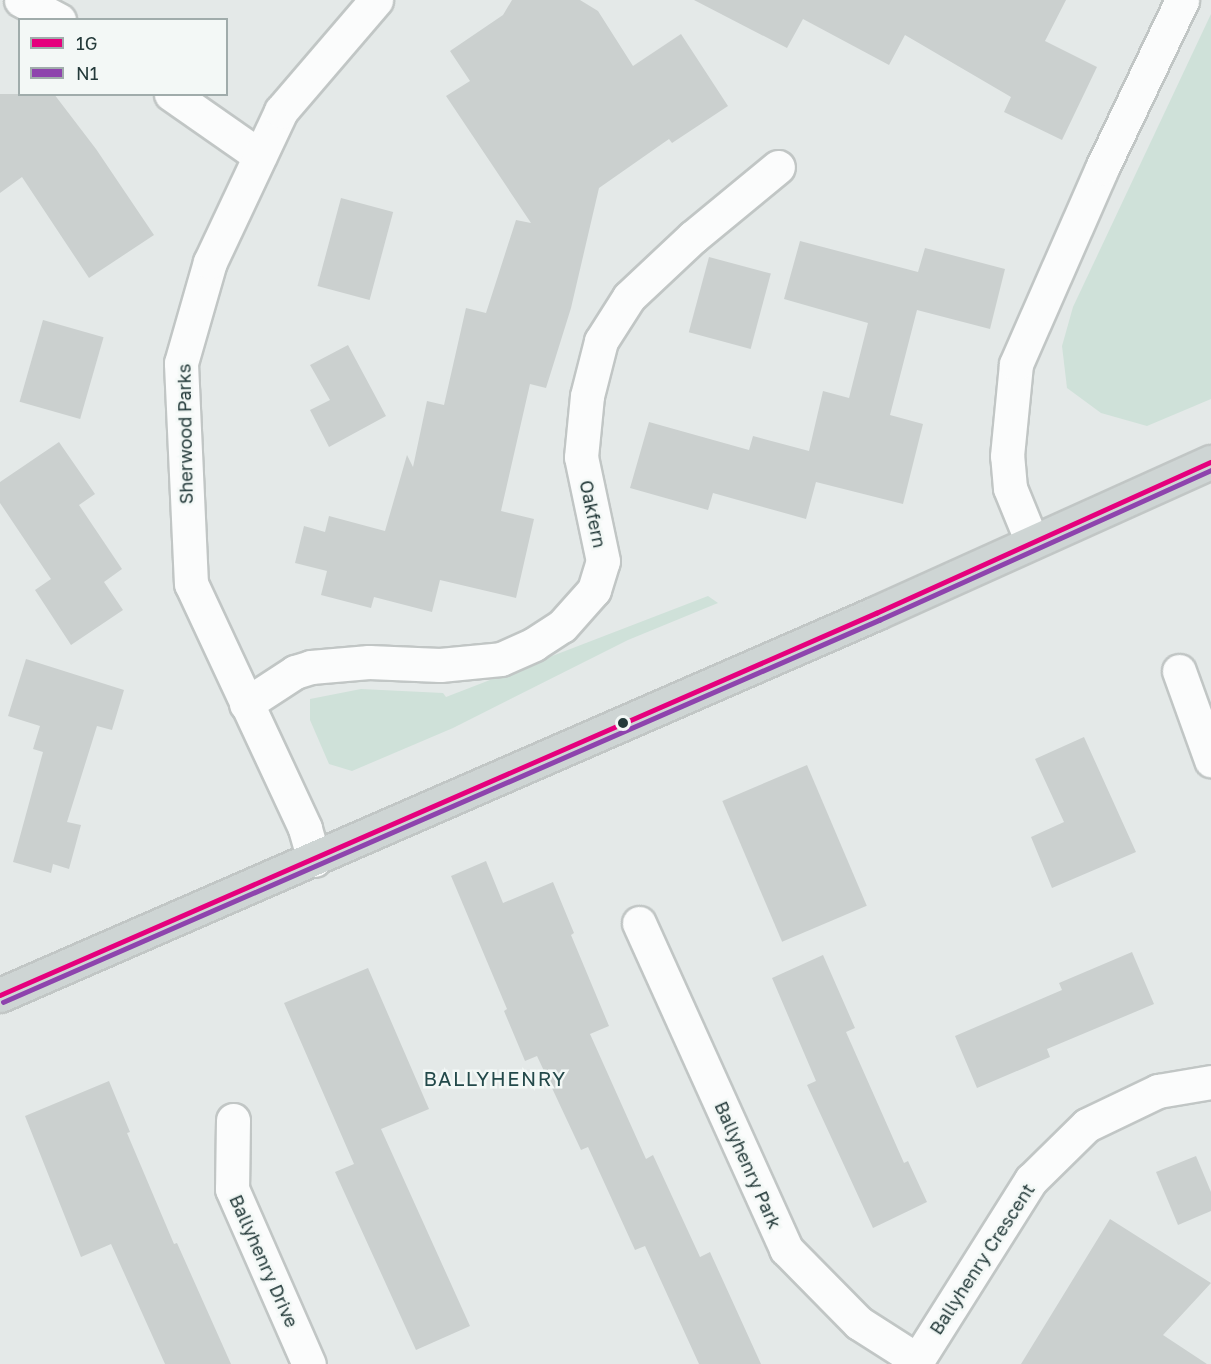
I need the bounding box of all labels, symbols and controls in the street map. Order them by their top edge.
legend [18,18,228,96]
text: 1G [76,32,97,54]
text: N1 [76,62,98,84]
street label: Sherwood Parks [173,364,197,504]
street label: Oakfern [575,478,611,550]
unlabelled marker [617,717,629,729]
district label: BALLYHENRY [424,1066,566,1090]
street label: Ballyhenry Park [710,1098,786,1232]
street label: Ballyhenry Crescent [925,1179,1039,1339]
street label: Ballyhenry Drive [225,1191,303,1331]

